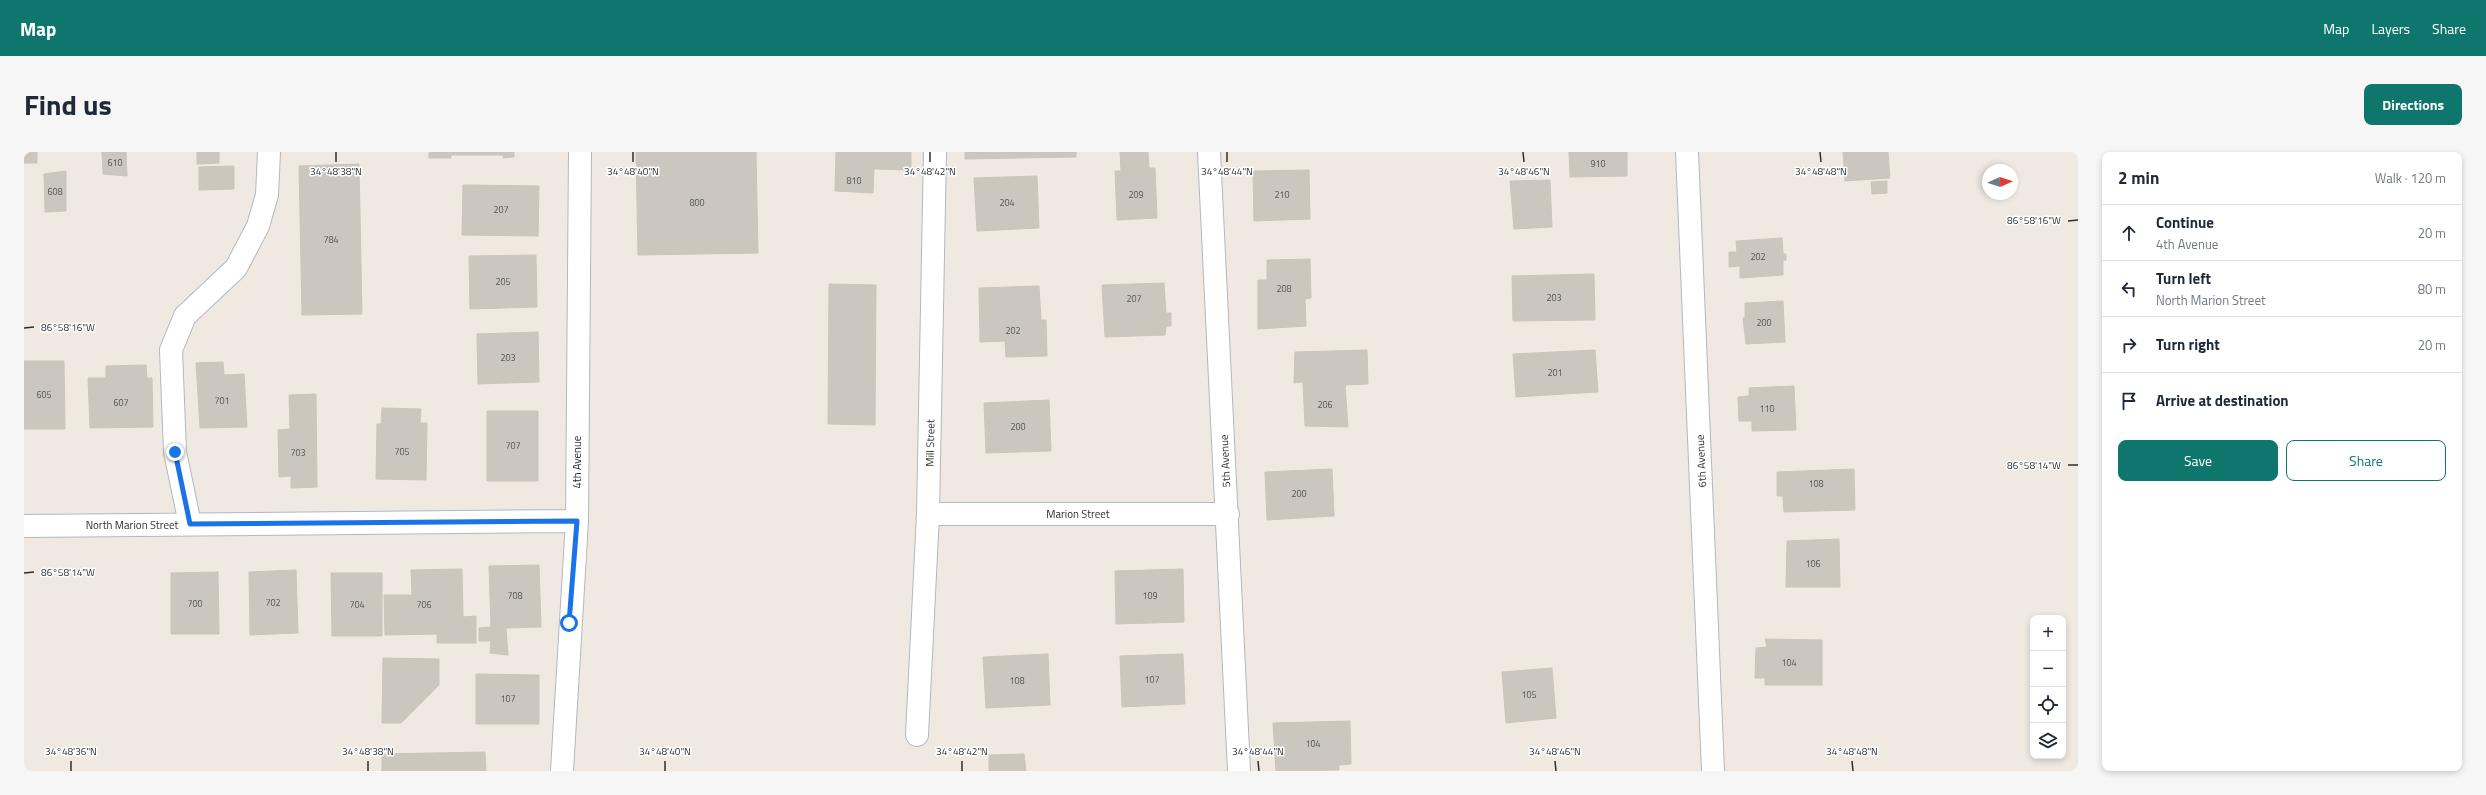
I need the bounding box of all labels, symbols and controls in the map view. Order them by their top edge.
text: Map [20,14,56,43]
text: Map [2323,18,2349,39]
text: Layers [2371,18,2410,39]
text: Share [2432,18,2466,39]
text: Find us [24,83,112,126]
button: Directions [2364,84,2462,125]
house number: 610 [107,156,123,169]
house number: 910 [1590,157,1606,170]
text: 34°48'38"N [310,164,362,179]
text: 34°48'40"N [607,164,659,179]
text: 34°48'42"N [904,164,956,179]
text: 34°48'44"N [1201,164,1253,179]
text: 34°48'46"N [1498,164,1550,179]
text: 34°48'48"N [1795,164,1847,179]
north arrow [1982,164,2018,200]
text: 2 min [2118,165,2159,191]
text: Walk · 120 m [2375,168,2446,188]
house number: 810 [846,174,862,187]
house number: 608 [47,185,63,198]
house number: 209 [1128,188,1144,201]
house number: 210 [1274,188,1290,201]
house number: 800 [689,196,705,209]
house number: 204 [999,196,1015,209]
house number: 207 [493,203,509,216]
text: Continue [2156,211,2214,234]
text: 86°58'16"W [2007,213,2061,228]
icon: ahead [2118,222,2140,244]
text: 20 m [2418,223,2446,243]
house number: 784 [323,233,339,246]
text: 4th Avenue [2156,234,2218,254]
house number: 202 [1750,250,1766,263]
text: Turn left [2156,267,2211,290]
house number: 205 [495,275,511,288]
icon: left [2118,278,2140,300]
text: 80 m [2418,279,2446,299]
house number: 208 [1276,282,1292,295]
text: North Marion Street [2156,290,2266,310]
house number: 203 [1546,291,1562,304]
house number: 207 [1126,292,1142,305]
house number: 200 [1756,316,1772,329]
text: 86°58'16"W [41,320,95,335]
house number: 202 [1005,324,1021,337]
text: Turn right [2156,333,2220,356]
icon: right [2118,334,2140,356]
text: 20 m [2418,335,2446,355]
house number: 203 [500,351,516,364]
house number: 201 [1547,366,1563,379]
house number: 605 [36,388,52,401]
text: Arrive at destination [2156,389,2289,412]
icon: arrive [2118,390,2140,412]
house number: 701 [214,394,230,407]
house number: 607 [113,396,129,409]
house number: 206 [1317,398,1333,411]
house number: 110 [1759,402,1775,415]
street label: Mill Street [922,419,938,467]
house number: 200 [1010,420,1026,433]
street label: 5th Avenue [1216,434,1234,488]
street label: 6th Avenue [1692,434,1710,488]
street label: 4th Avenue [569,435,585,488]
house number: 707 [505,439,521,452]
button: Save [2118,440,2278,481]
button: Share [2286,440,2446,481]
route end [166,443,184,461]
house number: 705 [394,445,410,458]
house number: 703 [290,446,306,459]
text: 86°58'14"W [2007,458,2061,473]
house number: 108 [1808,477,1824,490]
house number: 200 [1291,487,1307,500]
street label: Marion Street [1046,506,1110,522]
street label: North Marion Street [86,517,178,533]
house number: 106 [1805,557,1821,570]
text: 86°58'14"W [41,565,95,580]
house number: 708 [507,589,523,602]
house number: 109 [1142,589,1158,602]
house number: 702 [265,596,281,609]
house number: 700 [187,597,203,610]
house number: 704 [349,598,365,611]
house number: 706 [416,598,432,611]
route start [560,614,578,632]
map controls [2030,615,2066,759]
button: + [2030,615,2066,651]
button: − [2030,651,2066,687]
house number: 104 [1781,656,1797,669]
house number: 107 [1144,673,1160,686]
house number: 108 [1009,674,1025,687]
button: locate [2030,687,2066,723]
house number: 105 [1521,688,1537,701]
house number: 107 [500,692,516,705]
button: layers [2030,723,2066,759]
house number: 104 [1305,737,1321,750]
text: 34°48'36"N [45,744,97,759]
text: 34°48'38"N [342,744,394,759]
text: 34°48'40"N [639,744,691,759]
text: 34°48'42"N [936,744,988,759]
text: 34°48'44"N [1232,744,1284,759]
text: 34°48'46"N [1529,744,1581,759]
text: 34°48'48"N [1826,744,1878,759]

